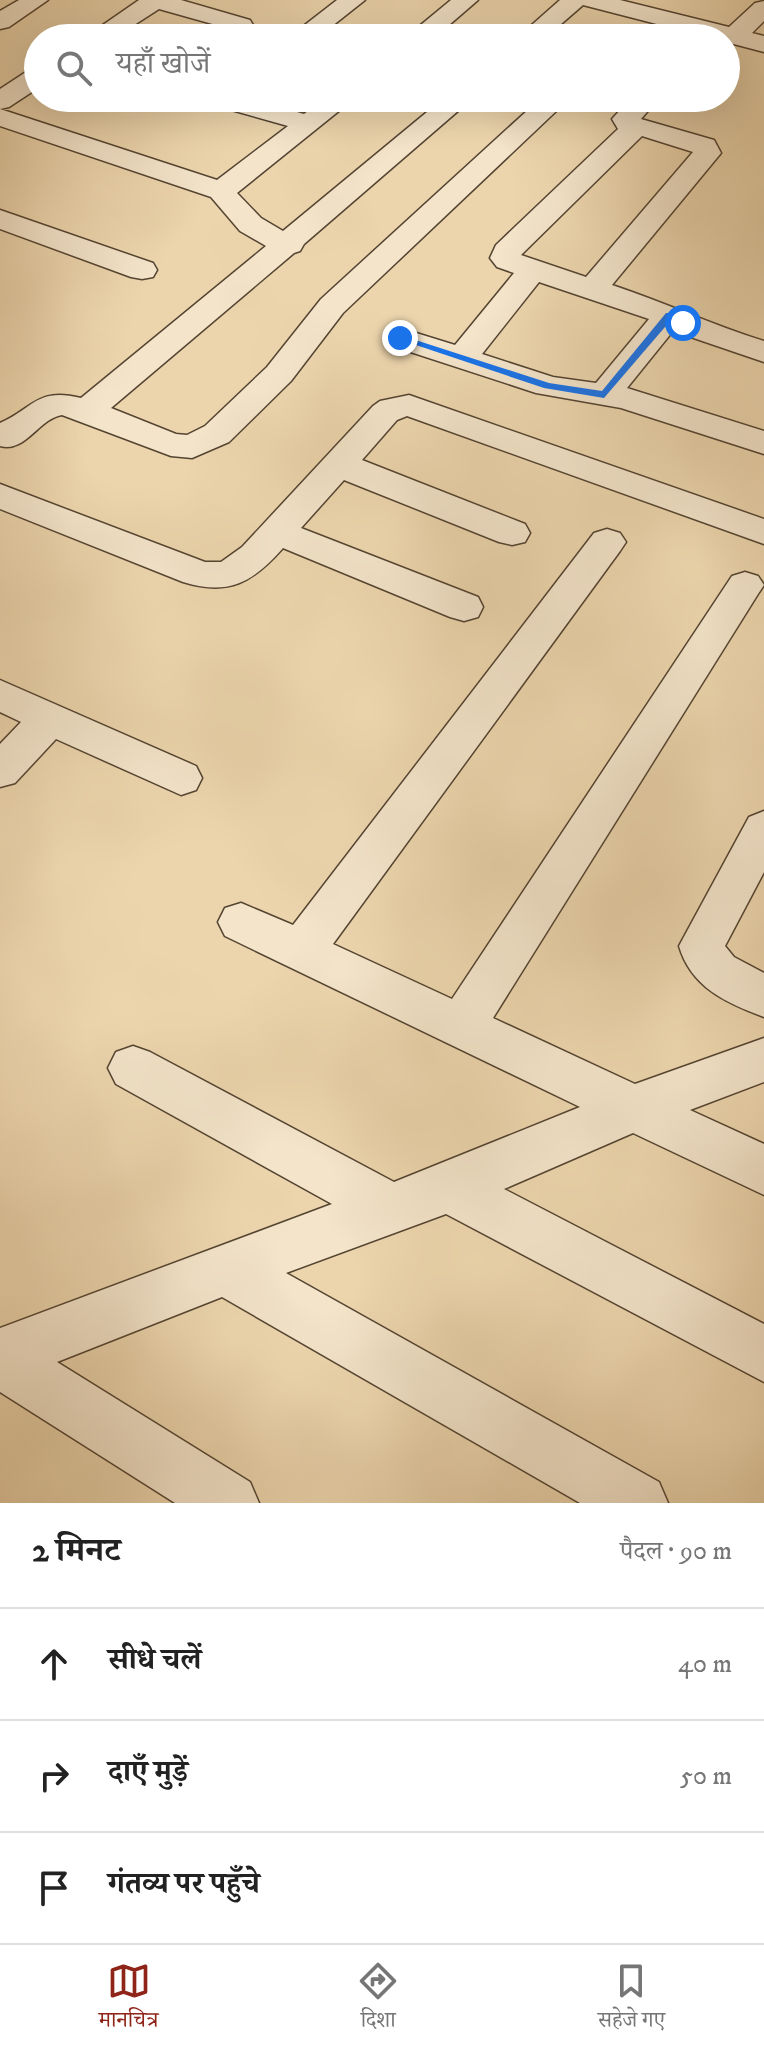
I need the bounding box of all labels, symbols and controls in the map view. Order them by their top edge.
search box [24,24,740,112]
icon: search [52,46,96,90]
text: यहाँ खोजें [116,46,210,83]
route start [665,305,701,341]
route end [382,320,418,356]
text: 2 मिनट [32,1530,120,1572]
text: पैदल · 90 m [620,1535,732,1568]
icon: ahead [32,1642,76,1686]
text: सीधे चलें [108,1642,201,1679]
text: 40 m [678,1648,732,1681]
icon: right [32,1754,76,1798]
text: दाएँ मुड़ें [108,1754,188,1791]
text: 50 m [680,1760,732,1793]
icon: arrive [32,1866,76,1910]
text: गंतव्य पर पहुँचे [108,1866,260,1903]
tab: मानचित्र [99,1959,158,2041]
tab: दिशा [356,1959,400,2041]
tab: सहेजे गए [598,1959,665,2041]

